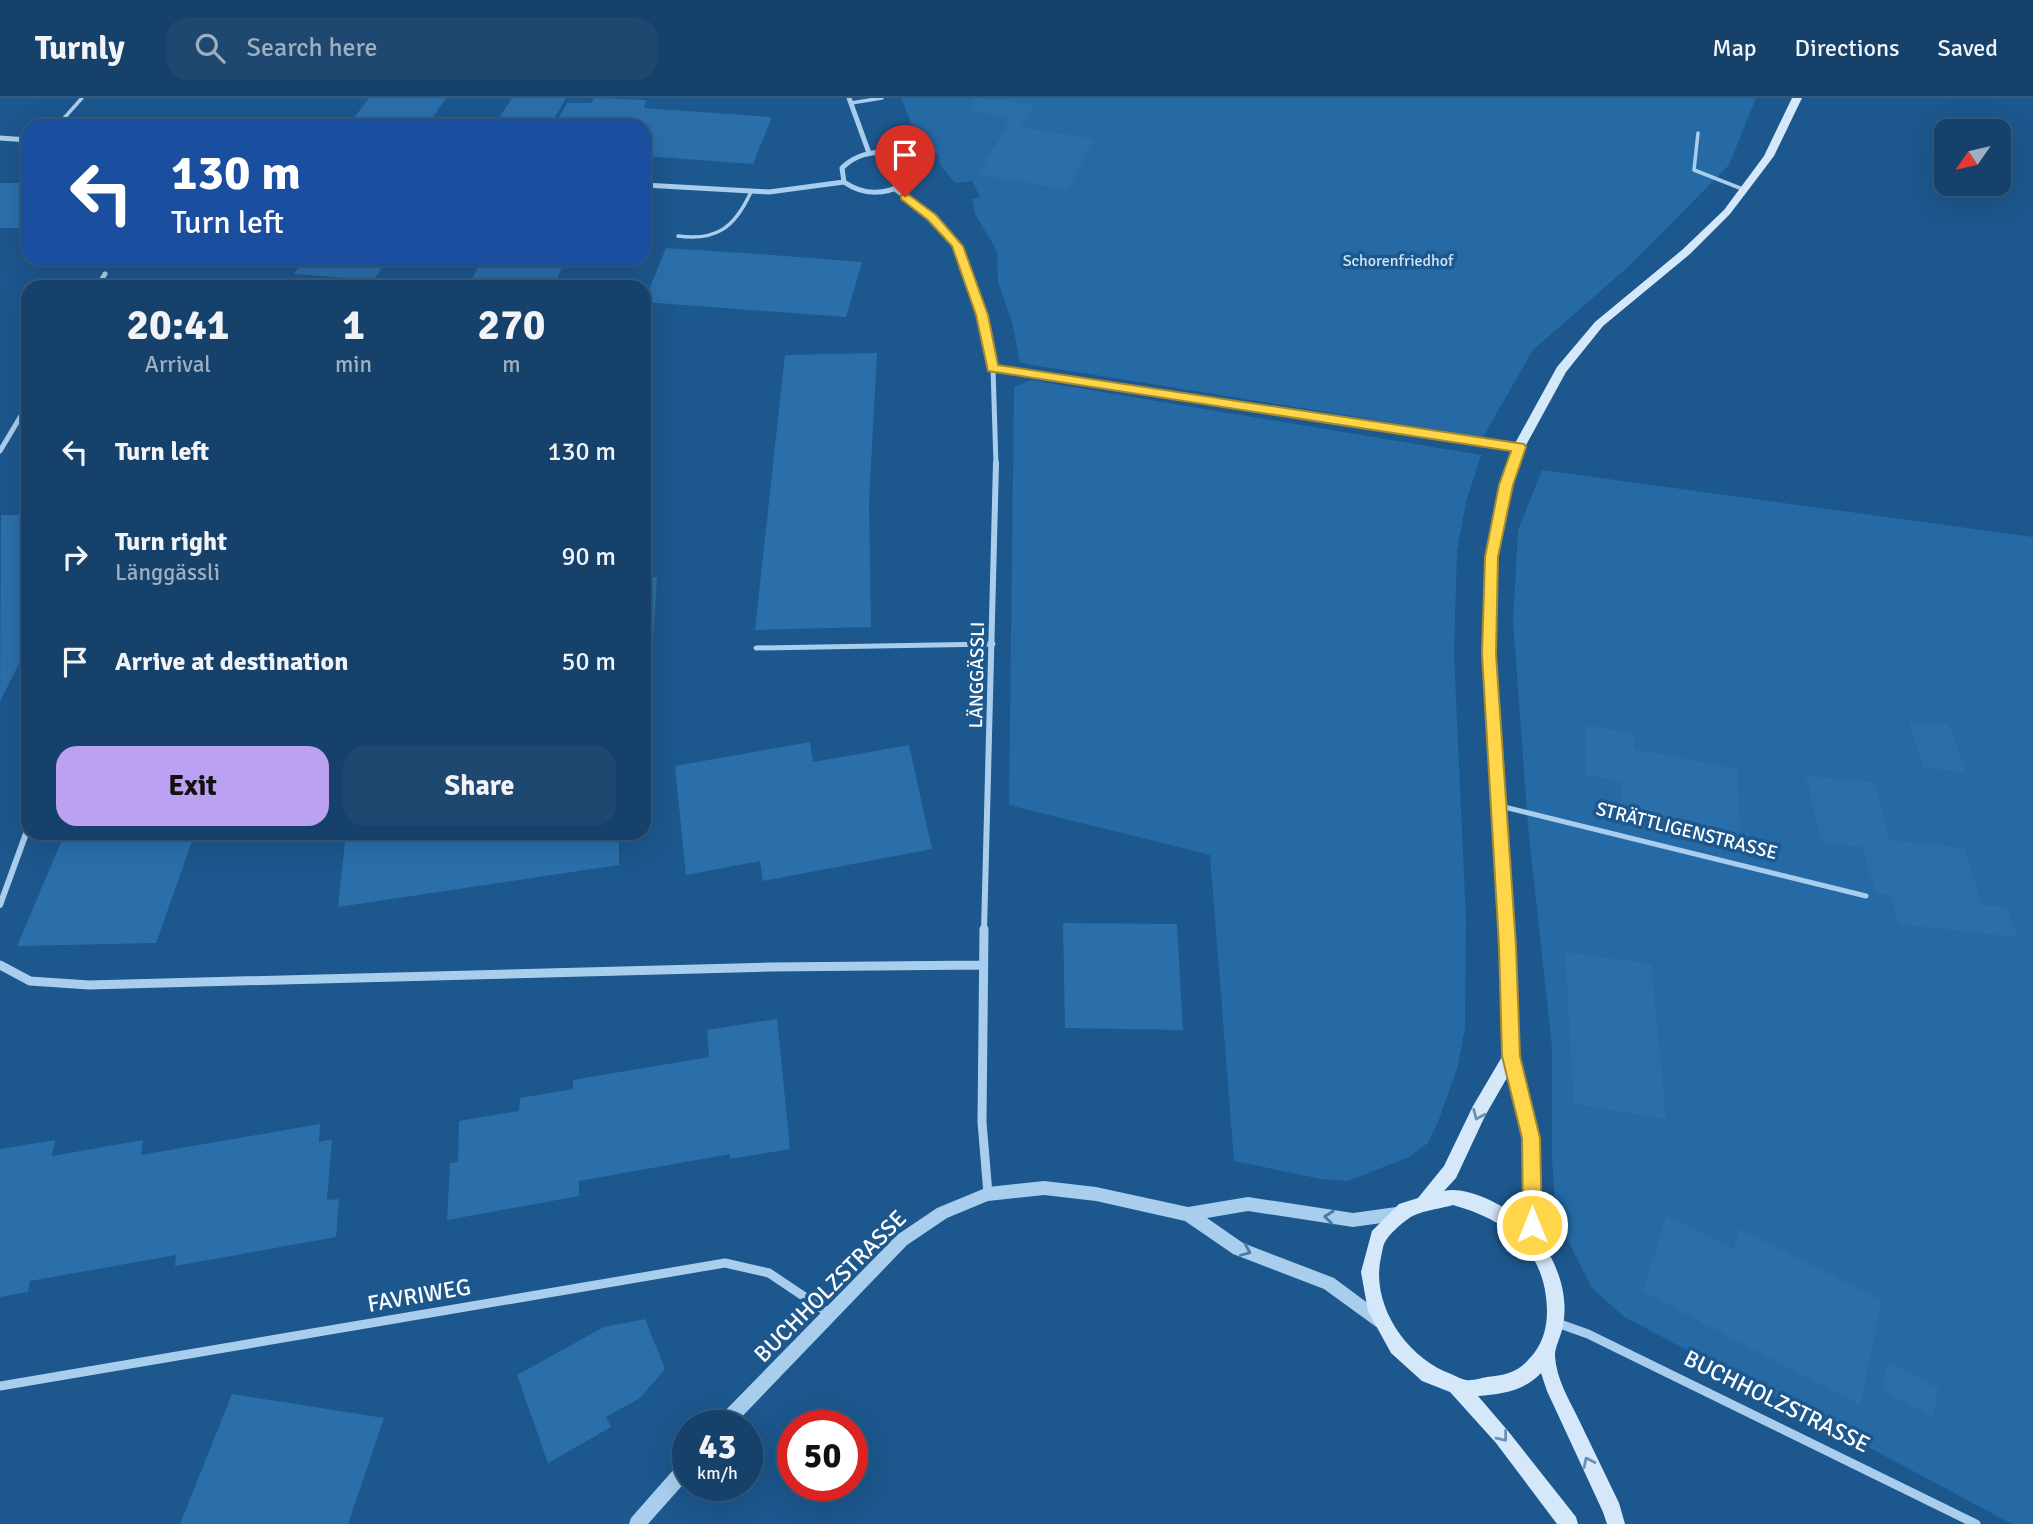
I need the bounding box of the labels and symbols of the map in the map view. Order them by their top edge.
north arrow [1934,119,2011,196]
pin [875,125,935,197]
park label: Schorenfriedhof [1343,251,1454,271]
street label: LÄNGGÄSSLI [964,621,990,729]
street label: STRÄTTLIGENSTRASSE [1594,797,1780,865]
one-way arrow [1472,1108,1486,1121]
position arrow [1495,1188,1569,1262]
street label: BUCHHOLZSTRASSE [748,1204,913,1369]
one-way arrow [1323,1210,1334,1225]
one-way arrow [1238,1243,1251,1257]
street label: FAVRIWEG [365,1272,473,1319]
street label: BUCHHOLZSTRASSE [1679,1344,1875,1459]
speed limit sign: 50 [777,1410,868,1501]
one-way arrow [1494,1430,1507,1442]
one-way arrow [1583,1457,1597,1469]

